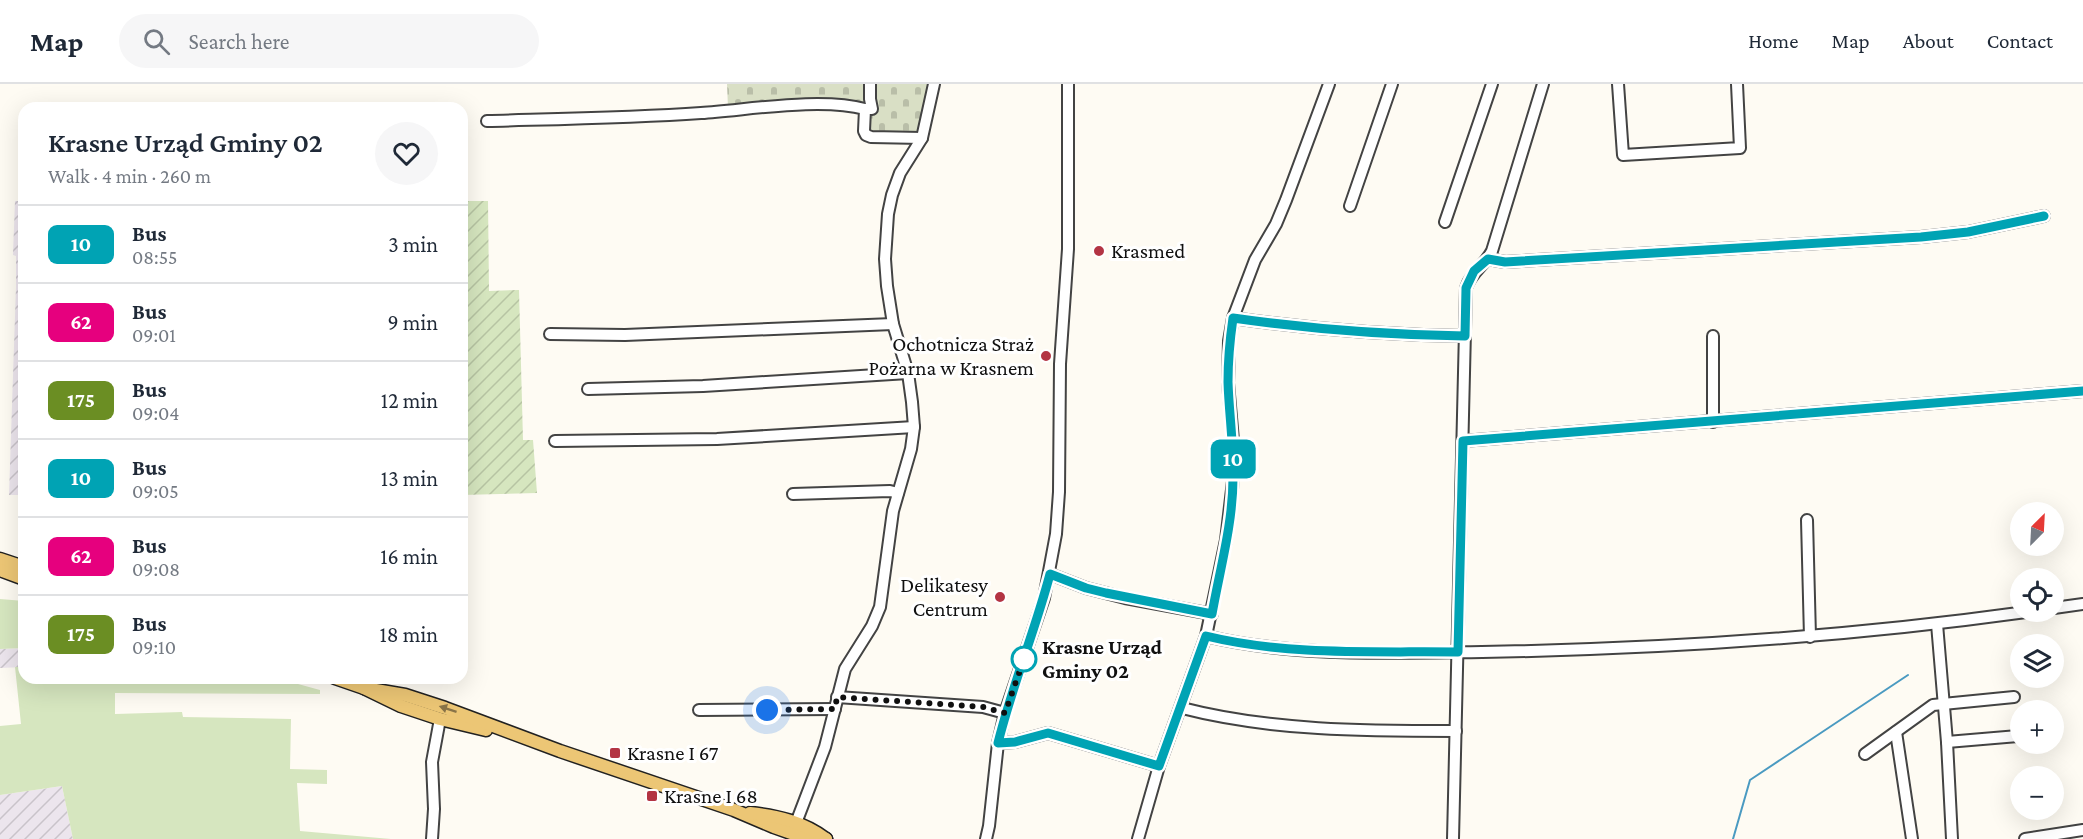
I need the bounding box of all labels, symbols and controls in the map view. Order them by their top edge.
search box [119,14,539,68]
icon: search [140,25,173,58]
text: Map [30,26,83,57]
text: Search here [188,29,289,54]
text: Home [1748,29,1798,53]
text: Map [1831,29,1870,53]
text: About [1903,29,1954,53]
text: Contact [1987,29,2053,53]
button: heart [375,122,438,185]
text: Krasne Urząd Gminy 02 [48,127,323,158]
text: Walk · 4 min · 260 m [48,165,211,187]
text: Bus [132,221,166,246]
text: 10 [71,232,91,256]
text: 3 min [388,232,438,257]
place label: Krasmed [1111,239,1185,263]
marker: Krasmed [1092,244,1106,258]
text: 08:55 [132,246,177,268]
text: Bus [132,299,166,324]
text: 62 [70,310,92,334]
text: 9 min [387,310,438,335]
text: 09:01 [132,324,176,346]
place label: Ochotnicza Straż Pożarna w Krasnem [869,332,1034,380]
marker: Ochotnicza Straż Pożarna w Krasnem [1039,349,1053,363]
text: Bus [132,377,166,402]
text: 175 [67,388,95,412]
text: 12 min [381,388,438,413]
text: 09:04 [132,402,180,424]
line badge: 10 [1206,440,1260,478]
text: 10 [1223,447,1243,471]
text: Bus [132,455,166,480]
text: 10 [71,466,91,490]
text: 13 min [381,466,438,491]
text: 09:05 [132,480,179,502]
north arrow [2010,502,2064,556]
map controls [2010,502,2064,820]
text: Bus [132,533,166,558]
text: 62 [70,544,92,568]
text: 16 min [380,544,438,569]
text: 09:08 [132,558,180,580]
button: locate [2010,568,2064,622]
place label: Delikatesy Centrum [900,573,988,621]
marker: Delikatesy Centrum [993,590,1007,604]
text: Bus [132,611,166,636]
text: 175 [67,622,95,646]
text: 18 min [379,622,438,647]
button: layers [2010,634,2064,688]
place label: Krasne Urząd Gminy 02 [1042,635,1163,683]
text: 09:10 [132,636,176,658]
marker: Krasne Urząd Gminy 02 [1011,646,1037,672]
your location [752,695,782,725]
button: + [2010,700,2064,754]
one-way arrow [439,704,457,713]
place label: Krasne I 67 [627,741,719,765]
marker: Krasne I 67 [608,746,622,760]
button: − [2010,766,2064,820]
place label: Krasne I 68 [664,784,758,808]
marker: Krasne I 68 [645,789,659,803]

